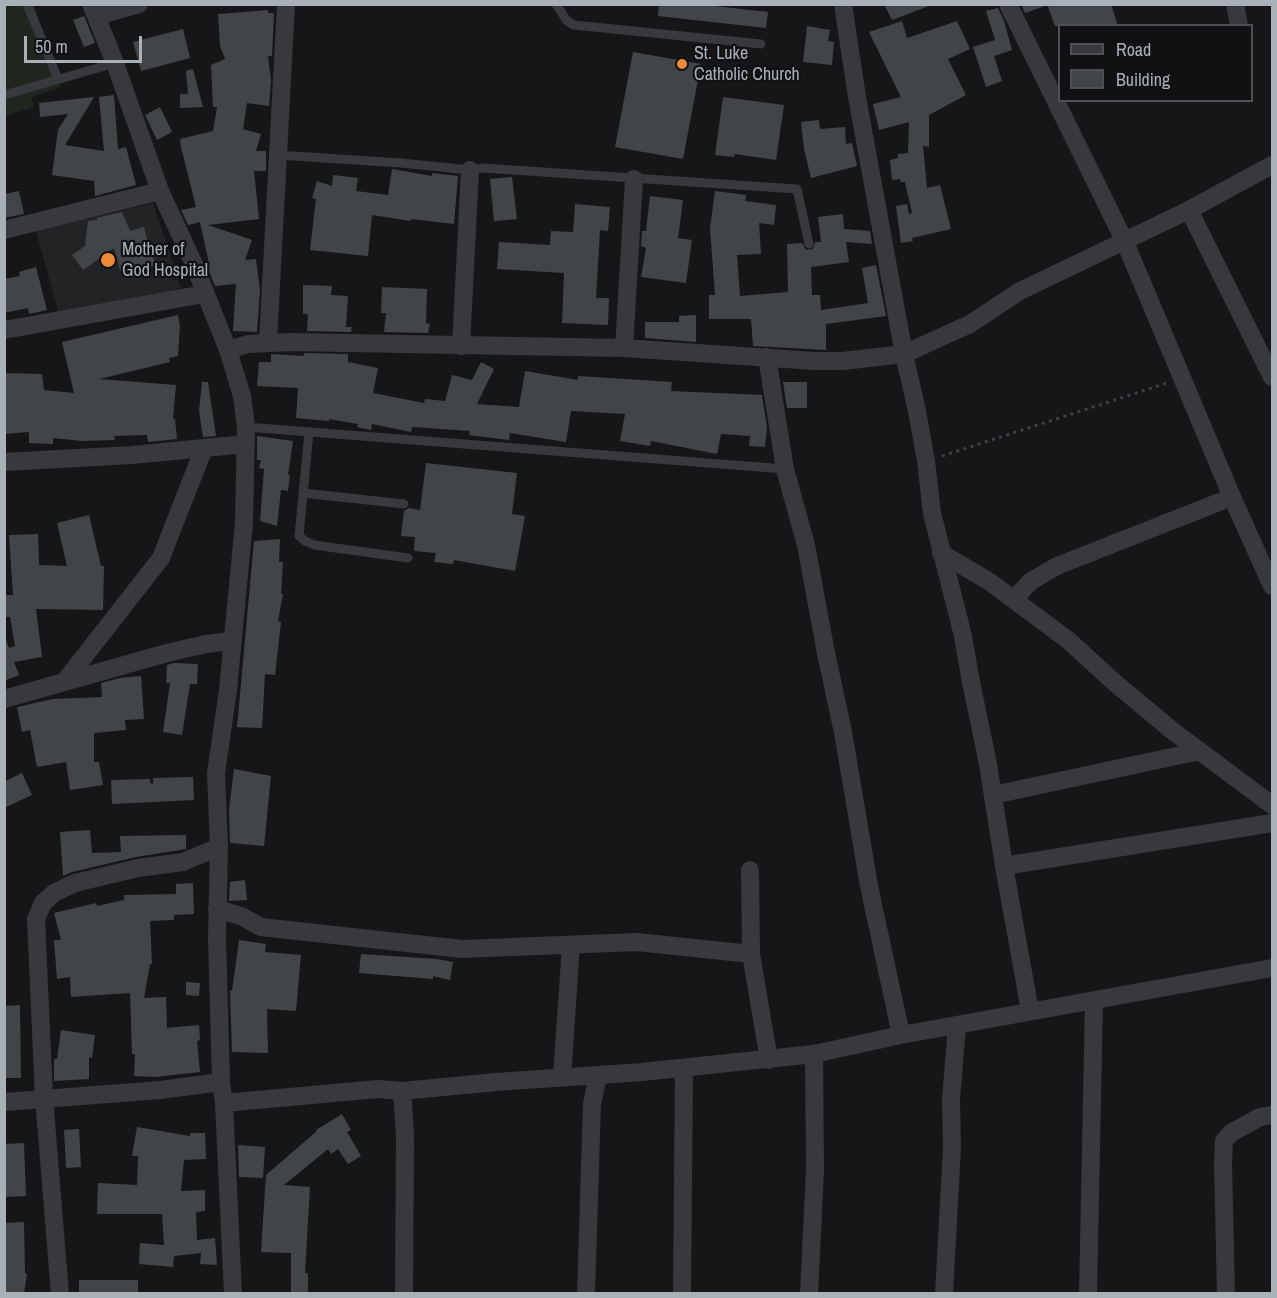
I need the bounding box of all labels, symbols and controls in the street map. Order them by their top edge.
scale bar [27,24,146,62]
legend [1058,24,1253,102]
text: 50 m [35,34,68,59]
text: Road [1116,37,1151,62]
place label: St. Luke Catholic Church [694,43,800,86]
marker: St. Luke Catholic Church [675,57,689,71]
text: Building [1116,67,1170,92]
place label: Mother of God Hospital [122,239,208,282]
marker: Mother of God Hospital [99,251,117,269]

